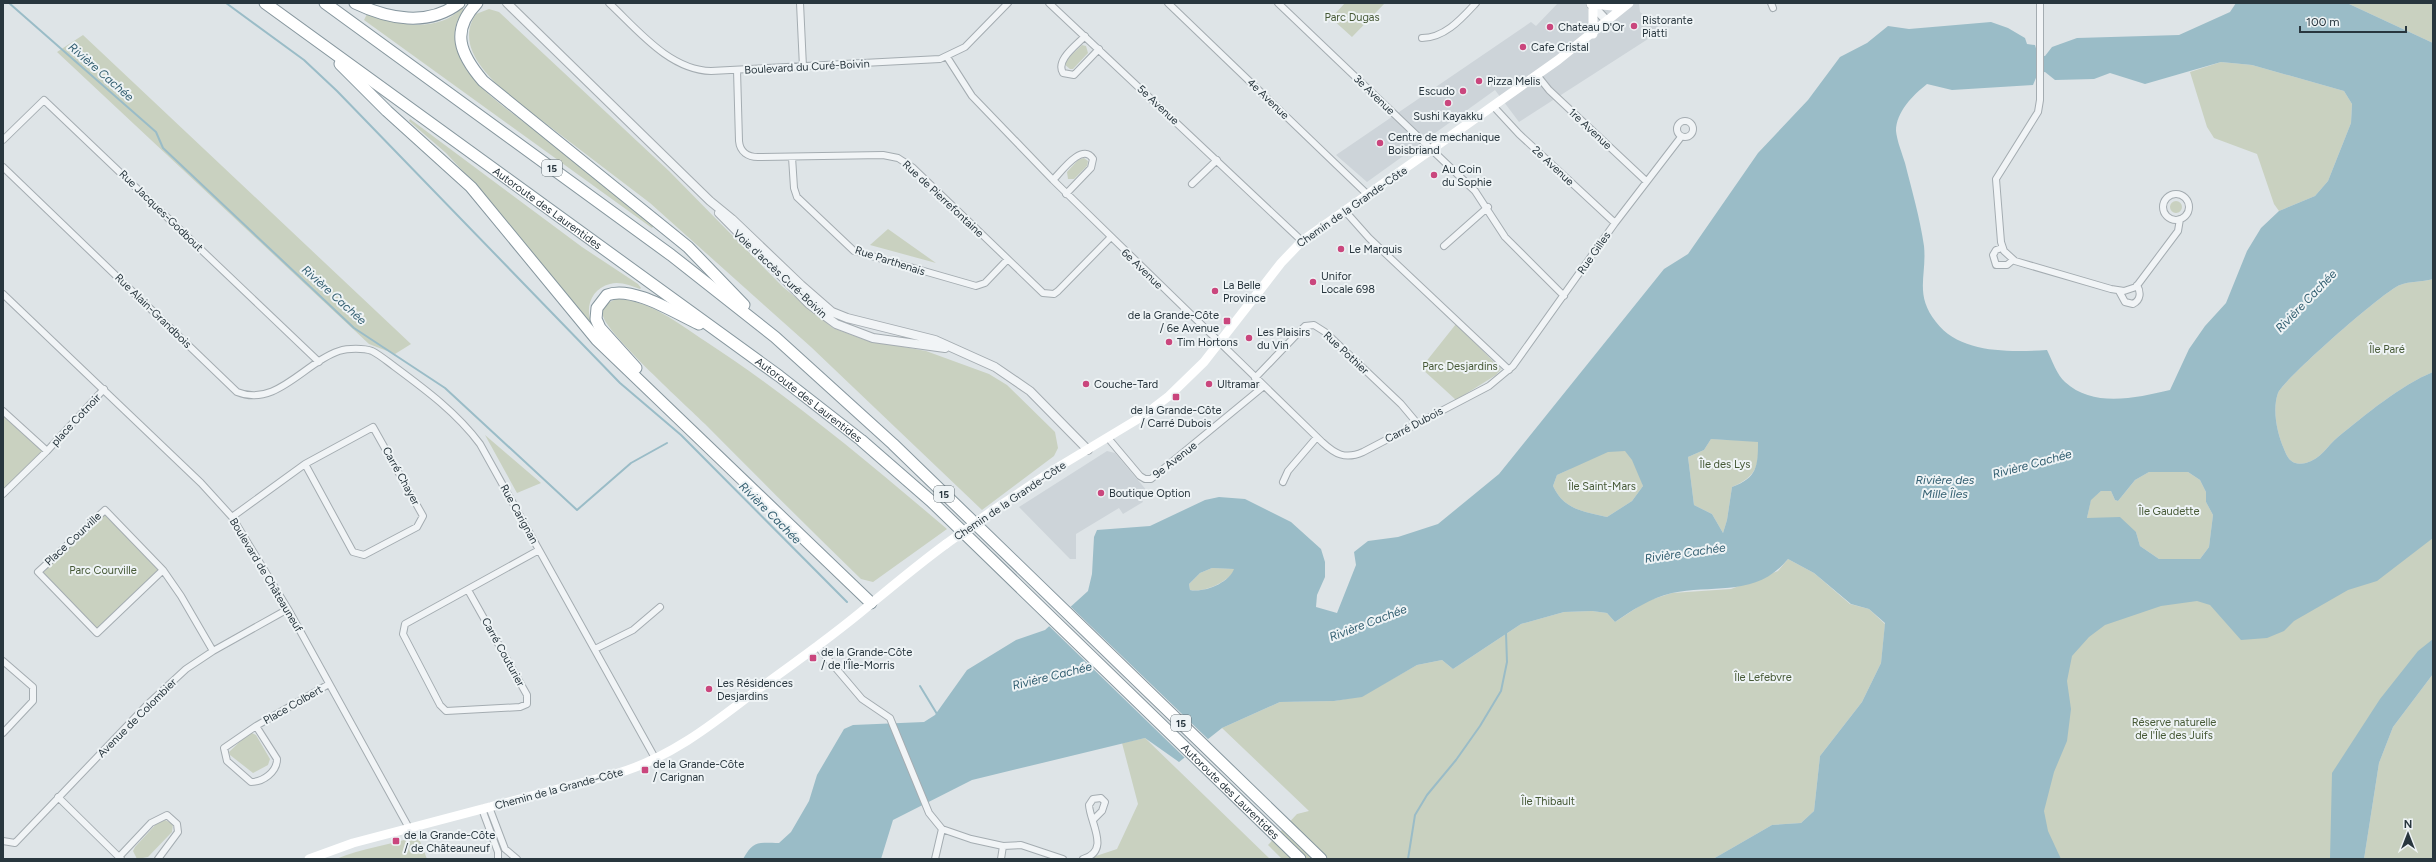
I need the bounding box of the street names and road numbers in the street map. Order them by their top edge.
street label: Boulevard du Curé-Boivin [744,57,870,77]
street label: 3e Avenue [1351,72,1397,118]
street label: 4e Avenue [1245,76,1291,122]
street label: 5e Avenue [1134,82,1182,128]
street label: 1re Avenue [1566,106,1614,152]
street label: 2e Avenue [1530,143,1576,189]
street label: Rue de Pierrefontaine [900,158,986,240]
road number: 15 [542,160,562,176]
street label: Autoroute des Laurentides [491,164,604,252]
street label: Chemin de la Grande-Côte [1294,164,1410,250]
street label: Rue Jacques-Godbout [116,168,206,254]
street label: Voie d'accès Curé-Boivin [730,227,830,321]
street label: Rue Gilles [1575,229,1613,277]
street label: Rue Parthenais [853,244,927,278]
street label: 6e Avenue [1119,246,1165,292]
street label: Rue Alain-Grandbois [112,271,194,351]
street label: Rue Pothier [1321,329,1371,377]
street label: Autoroute des Laurentides [753,354,865,445]
street label: place Cotnoir [49,391,104,449]
street label: Carré Dubois [1383,404,1445,446]
street label: 9e Avenue [1150,439,1200,481]
street label: Carré Chayer [380,445,422,508]
street label: Chemin de la Grande-Côte [952,459,1068,543]
street label: Rue Carignan [497,482,541,546]
road number: 15 [934,486,954,502]
street label: Place Courville [42,510,104,568]
street label: Boulevard de Châteauneuf [227,516,306,635]
street label: Carré Couturier [479,615,527,689]
street label: Avenue de Colombier [95,676,179,760]
street label: Place Colbert [261,683,325,727]
road number: 15 [1171,715,1191,731]
street label: Autoroute des Laurentides [1179,741,1282,842]
street label: Chemin de la Grande-Côte [494,766,624,812]

